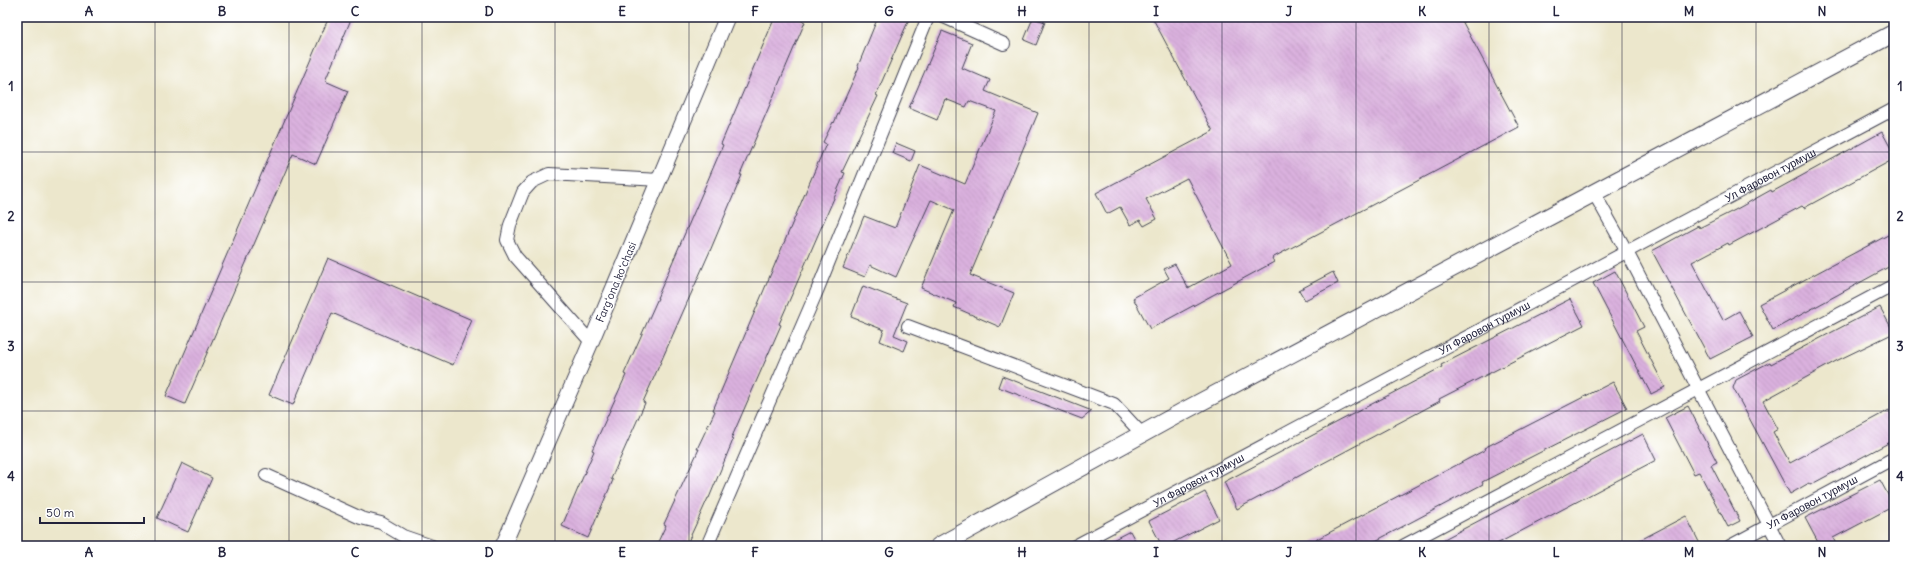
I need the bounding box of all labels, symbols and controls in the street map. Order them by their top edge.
text: A [85,3,94,20]
text: B [218,3,227,20]
text: C [351,3,360,20]
text: D [484,3,494,20]
text: E [618,3,626,20]
text: F [751,3,759,20]
text: G [884,3,894,20]
text: H [1017,3,1027,20]
text: I [1153,3,1159,20]
text: J [1286,3,1293,20]
text: K [1418,3,1427,20]
text: L [1552,3,1560,20]
text: M [1684,3,1694,20]
text: N [1818,3,1826,20]
text: 1 [8,78,14,95]
text: 1 [1897,78,1903,95]
street label: Ул Фаровон турмуш [1722,145,1818,205]
text: 2 [7,208,15,225]
text: 2 [1896,208,1904,225]
street label: Fargʻona koʻchasi [593,240,639,324]
street label: Ул Фаровон турмуш [1436,297,1533,358]
text: 3 [7,338,15,355]
text: 3 [1896,338,1904,355]
street label: Ул Фаровон турмуш [1151,450,1247,510]
text: 4 [7,468,15,485]
text: 4 [1896,468,1904,485]
street label: Ул Фаровон турмуш [1764,472,1860,532]
scale bar [40,499,144,525]
text: 50 m [46,505,75,520]
text: A [85,544,94,561]
text: B [218,544,227,561]
text: C [351,544,360,561]
text: D [484,544,494,561]
text: E [618,544,626,561]
text: F [751,544,759,561]
text: G [884,544,894,561]
text: H [1017,544,1027,561]
text: I [1153,544,1159,561]
text: J [1286,544,1293,561]
text: K [1418,544,1427,561]
text: L [1552,544,1560,561]
text: M [1684,544,1694,561]
text: N [1818,544,1826,561]

